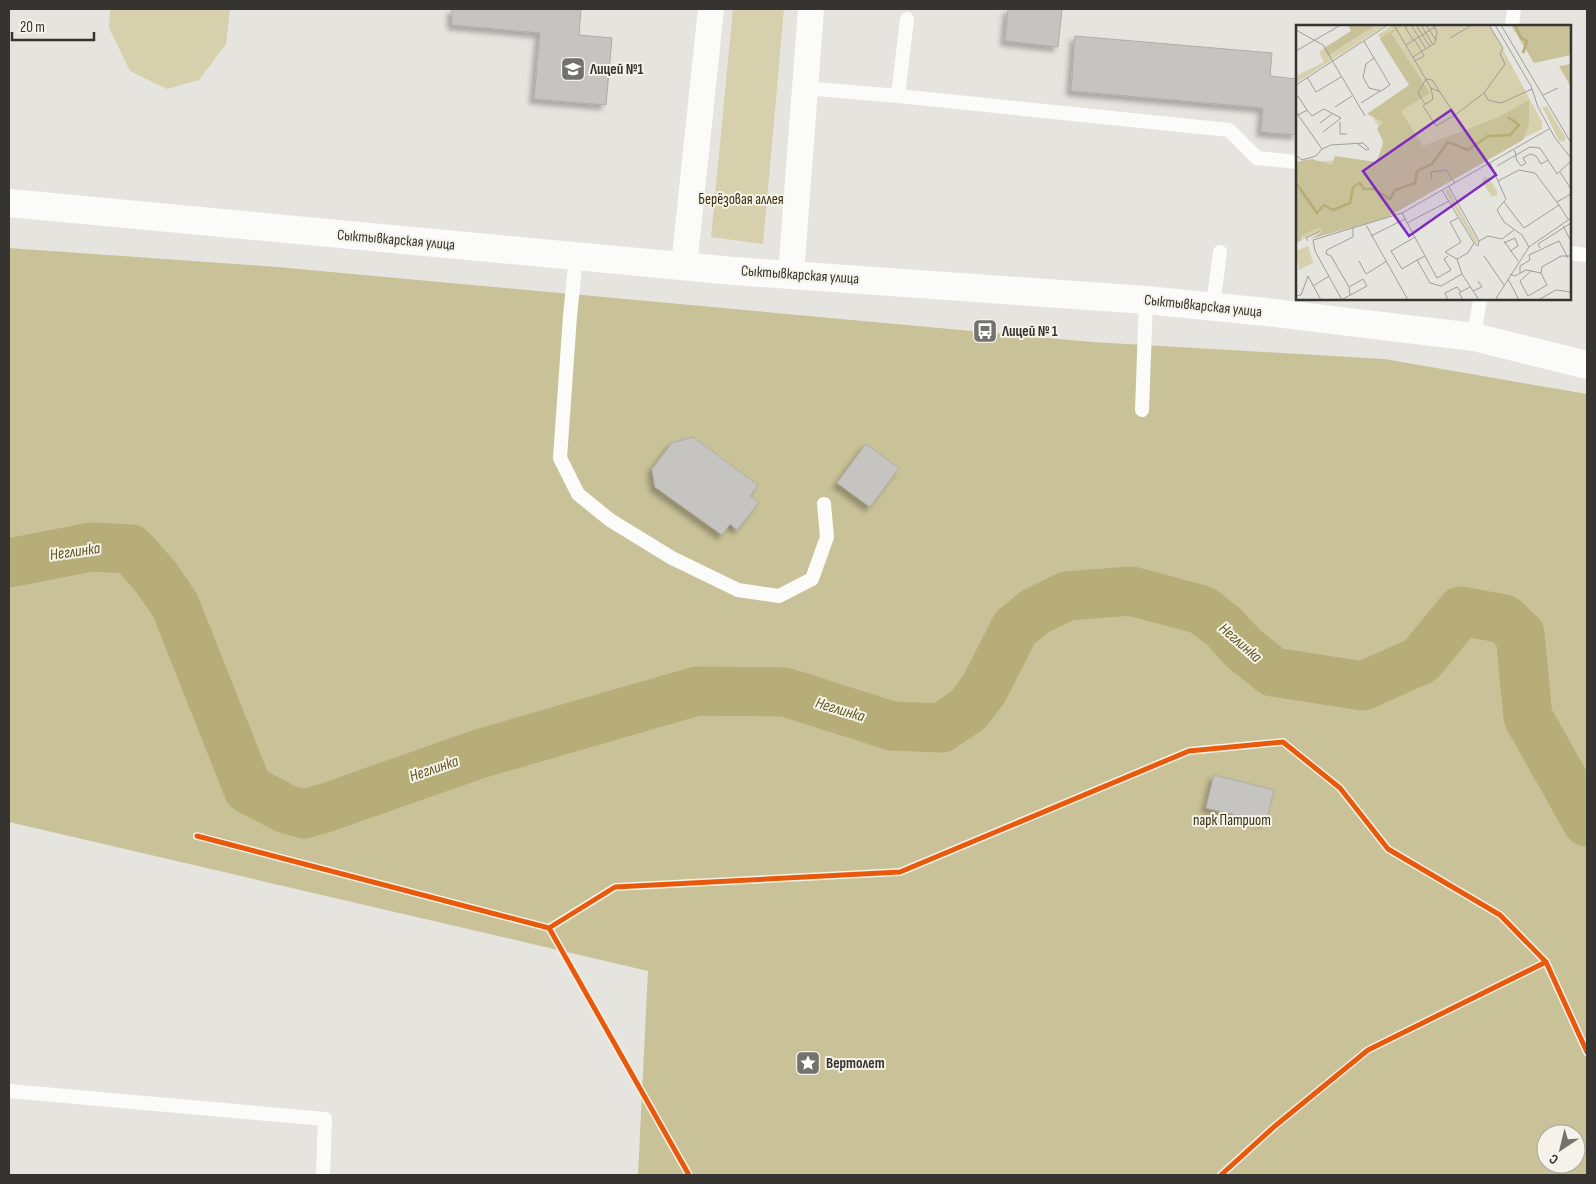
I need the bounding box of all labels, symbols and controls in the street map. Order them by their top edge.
scale bar [12,10,95,42]
text: 20 m [20,18,45,37]
inset map [1296,25,1571,300]
school or university icon: Лицей №1 [560,56,586,82]
place label: Лицей №1 [589,60,644,79]
park label: Берёзовая аллея [698,190,784,209]
street label: Сыктывкарская улица [336,225,456,255]
street label: Сыктывкарская улица [740,261,860,289]
street label: Сыктывкарская улица [1143,290,1263,322]
bus stop icon: Лицей № 1 [972,318,998,344]
place label: Лицей № 1 [1001,322,1058,341]
water label: Неглинка [49,539,102,565]
water label: Неглинка [1215,619,1266,667]
water label: Неглинка [813,694,867,727]
water label: Неглинка [407,752,462,786]
park label: парк Патриот [1193,811,1271,830]
place icon: Вертолет [795,1050,821,1076]
place label: Вертолет [826,1054,885,1073]
north arrow [1536,1124,1586,1174]
text: С [1546,1150,1562,1168]

